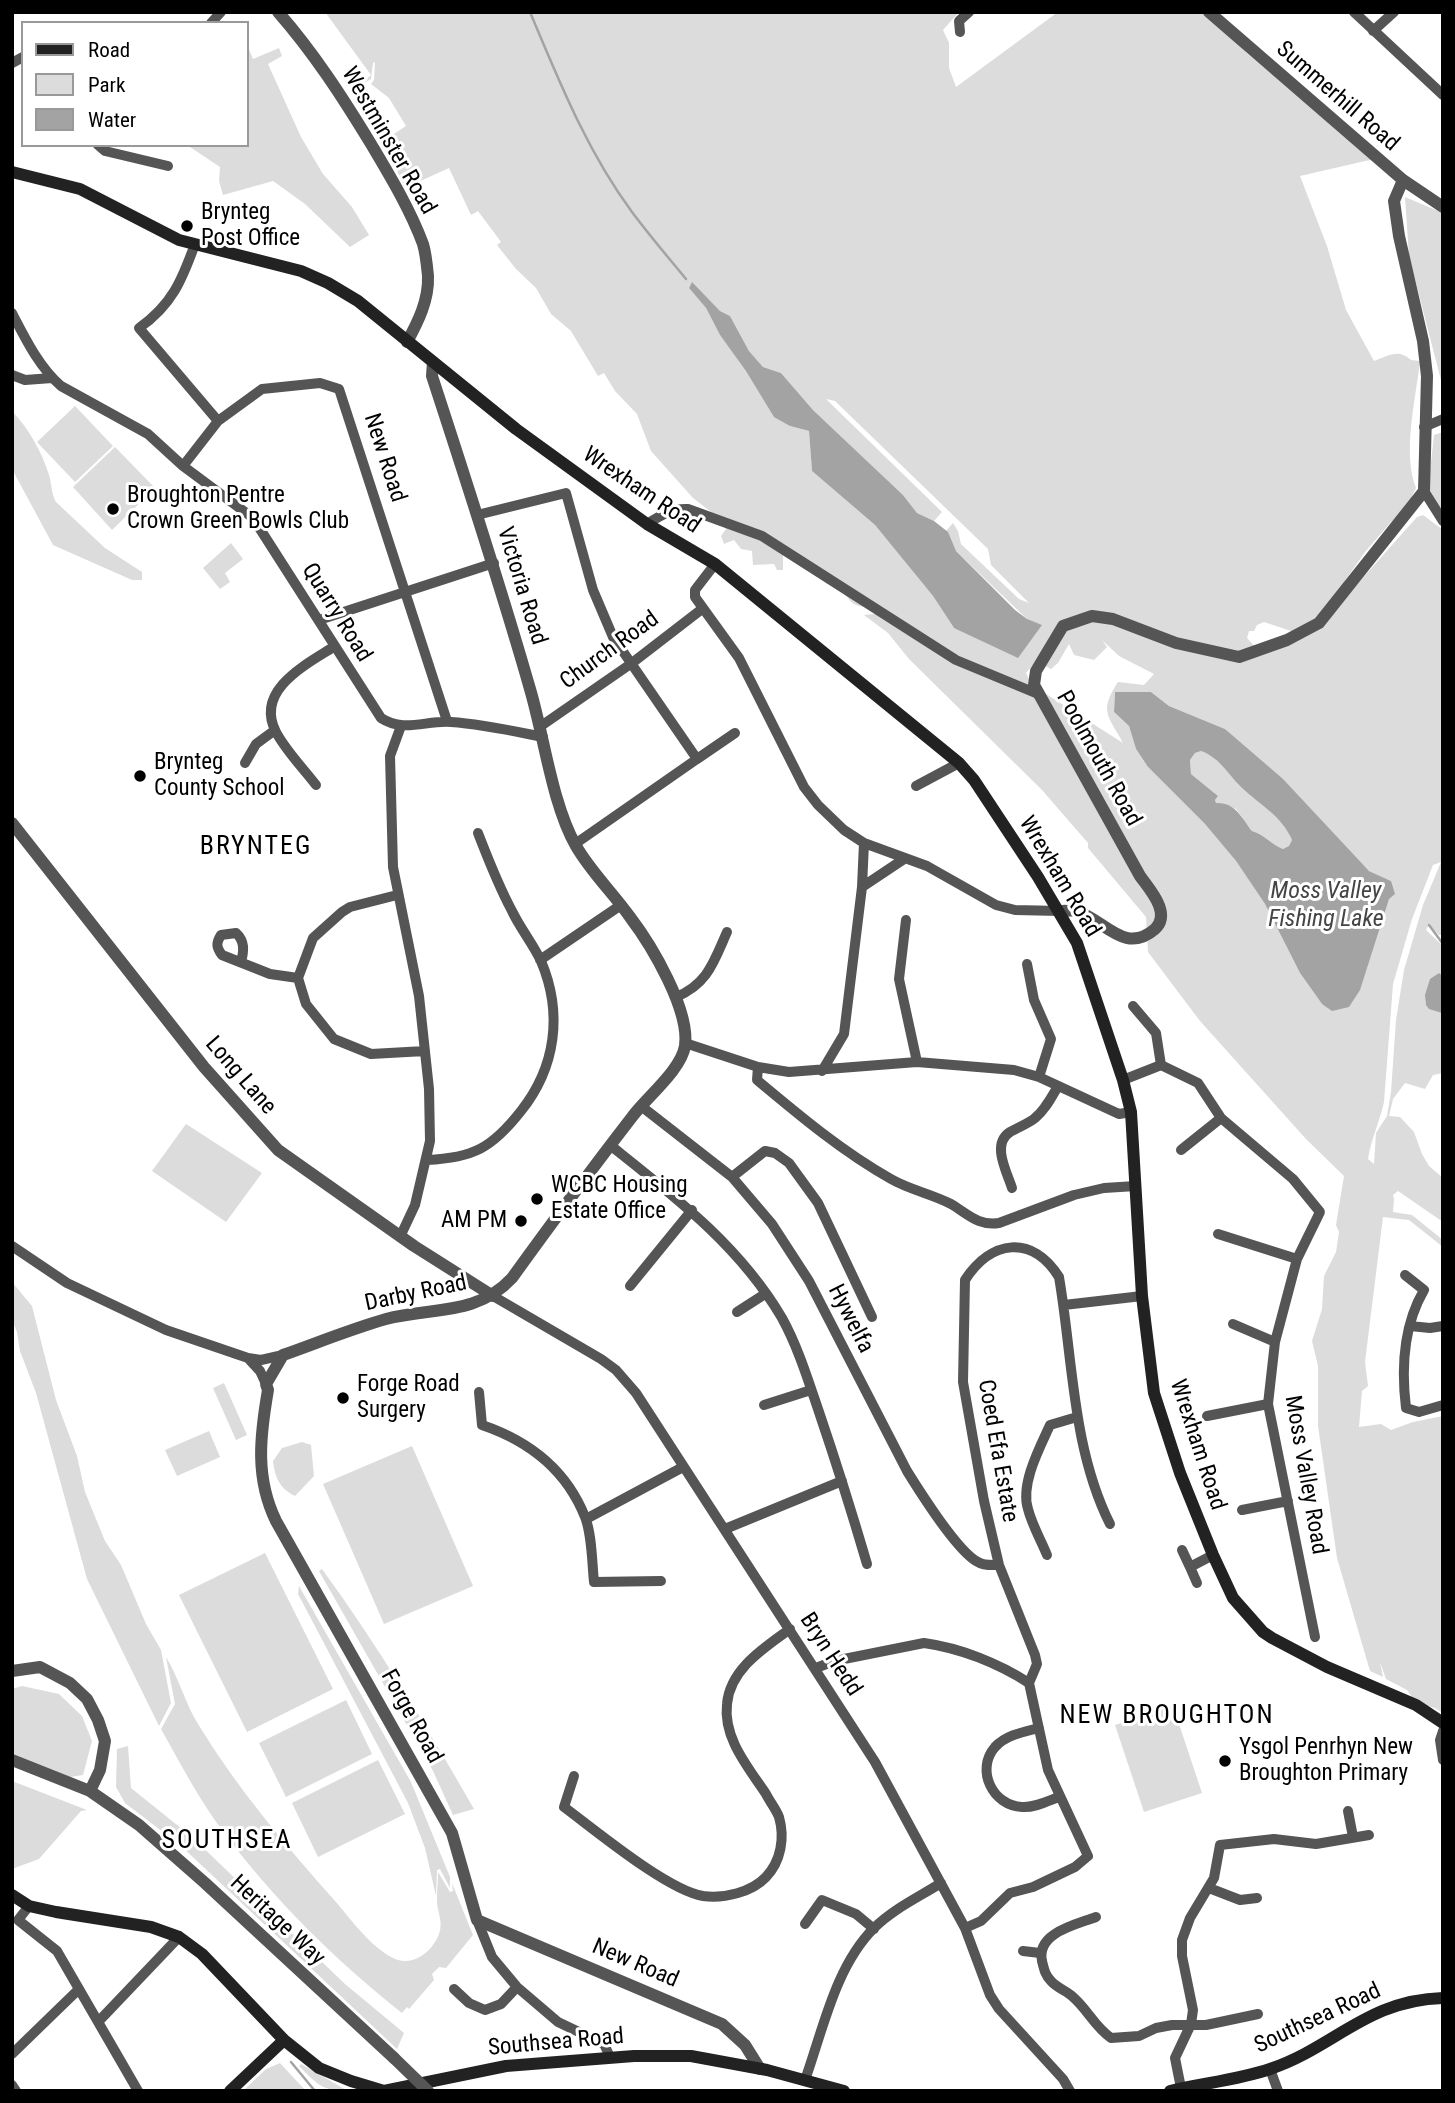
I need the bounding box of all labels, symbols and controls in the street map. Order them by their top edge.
legend [21,21,248,147]
street label: Summerhill Road [1270,36,1404,158]
text: Road [88,38,130,62]
street label: Westminster Road [335,62,441,220]
text: Park [88,73,125,97]
text: Water [88,108,136,132]
place label: Brynteg Post Office [201,199,300,253]
marker: Brynteg Post Office [179,218,195,234]
street label: New Road [357,410,411,506]
street label: Wrexham Road [577,442,705,540]
place label: Broughton Pentre Crown Green Bowls Club [127,482,349,536]
marker: Broughton Pentre Crown Green Bowls Club [105,501,121,517]
street label: Victoria Road [490,524,552,648]
street label: Quarry Road [295,559,377,667]
street label: Church Road [555,606,665,696]
street label: Poolmouth Road [1049,687,1147,831]
place label: Brynteg County School [154,749,285,803]
marker: Brynteg County School [132,768,148,784]
street label: Wrexham Road [1012,812,1106,942]
district label: BRYNTEG [201,831,311,863]
water label: Moss Valley Fishing Lake [1268,878,1384,934]
street label: Long Lane [199,1031,281,1121]
place label: WCBC Housing Estate Office [551,1172,688,1226]
marker: WCBC Housing Estate Office [529,1191,545,1207]
place label: AM PM [441,1207,507,1235]
marker: AM PM [513,1213,529,1229]
street label: Darby Road [363,1270,469,1318]
street label: Hywelfa [821,1280,879,1358]
place label: Forge Road Surgery [357,1371,460,1425]
street label: Wrexham Road [1163,1376,1231,1514]
street label: Coed Efa Estate [971,1378,1023,1524]
marker: Forge Road Surgery [335,1390,351,1406]
street label: Moss Valley Road [1277,1393,1333,1557]
street label: Bryn Hedd [793,1608,867,1702]
street label: Forge Road [374,1665,448,1769]
district label: NEW BROUGHTON [1061,1700,1273,1732]
place label: Ysgol Penrhyn New Broughton Primary [1239,1734,1413,1788]
marker: Ysgol Penrhyn New Broughton Primary [1217,1753,1233,1769]
district label: SOUTHSEA [163,1825,291,1857]
street label: Heritage Way [224,1870,330,1972]
street label: New Road [588,1933,682,1995]
street label: Southsea Road [1250,1978,1386,2060]
street label: Southsea Road [487,2023,625,2063]

